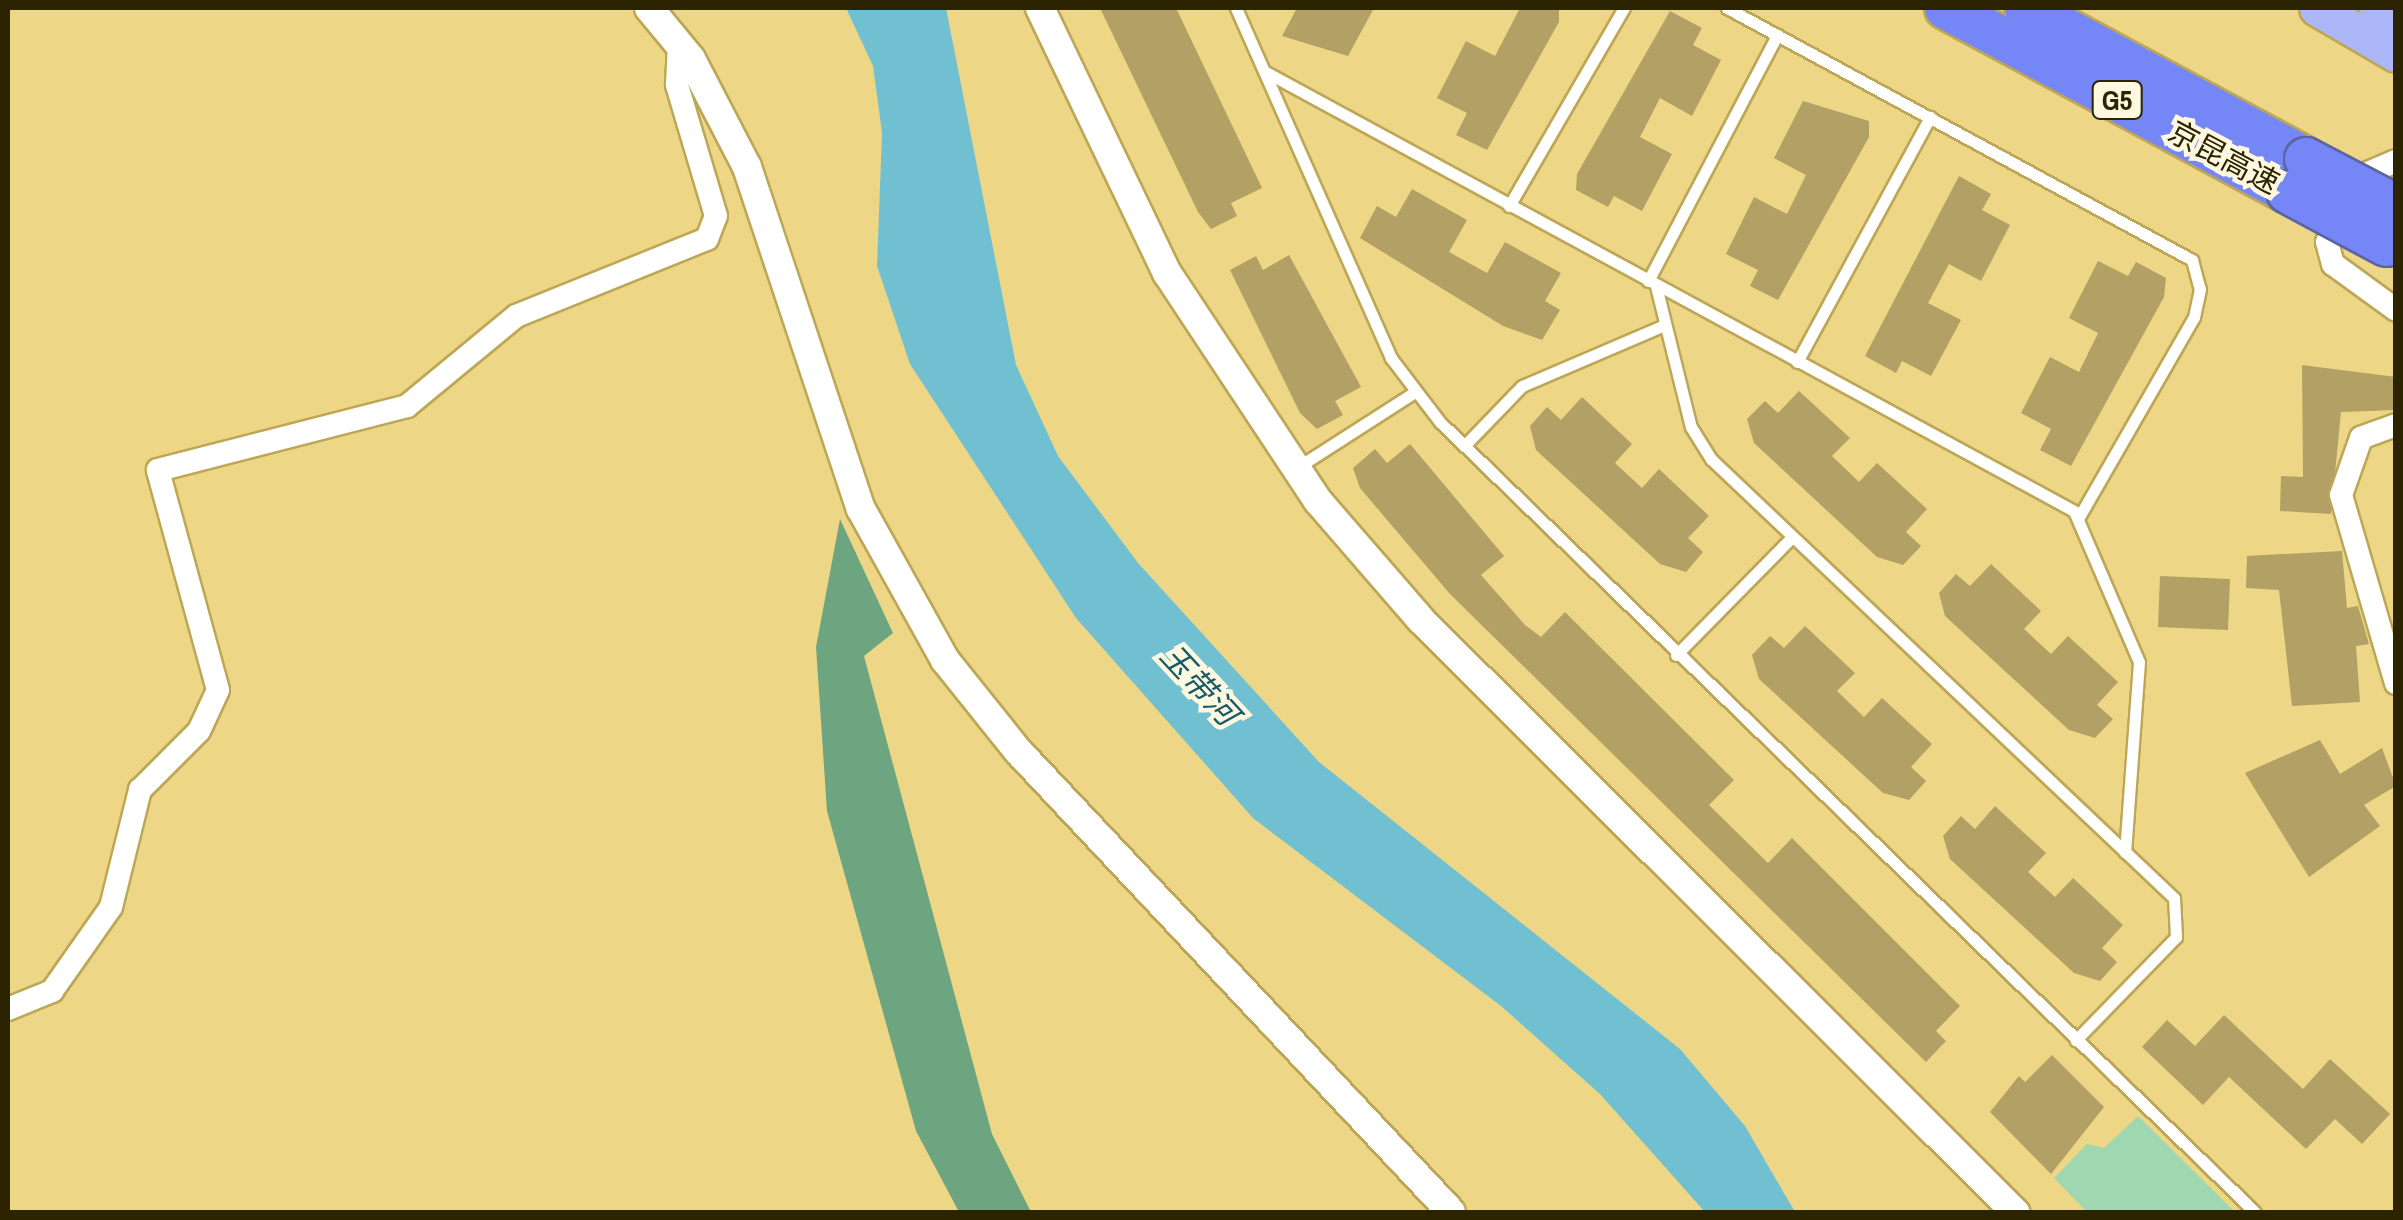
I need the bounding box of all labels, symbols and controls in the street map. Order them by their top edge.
road number: G5 [2090,77,2144,123]
street label: 京昆高速 [2163,113,2285,201]
water label: 玉带河 [1152,637,1246,733]

